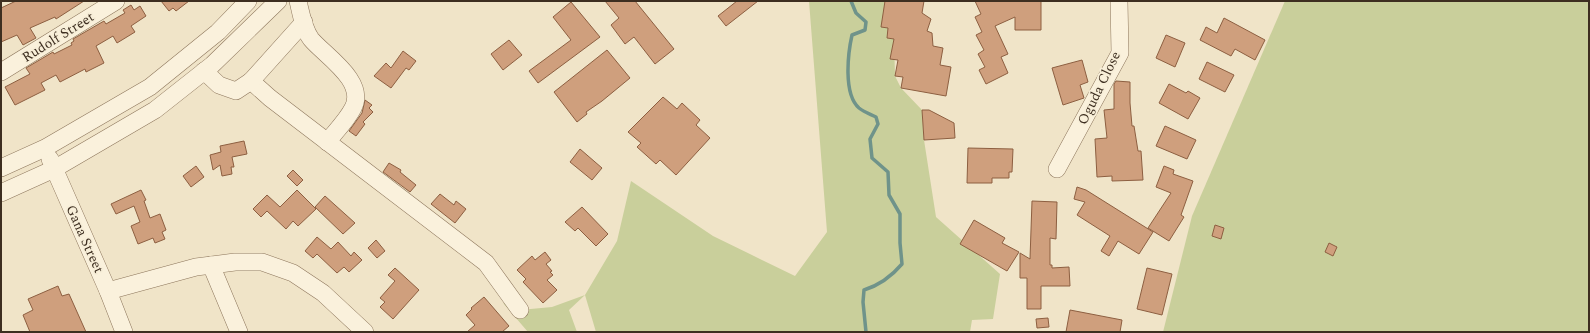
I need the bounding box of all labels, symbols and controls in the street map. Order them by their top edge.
street label: Rudolf Street [18,6,98,68]
street label: Oguda Close [1072,47,1126,128]
street label: Gana Street [61,201,109,277]

